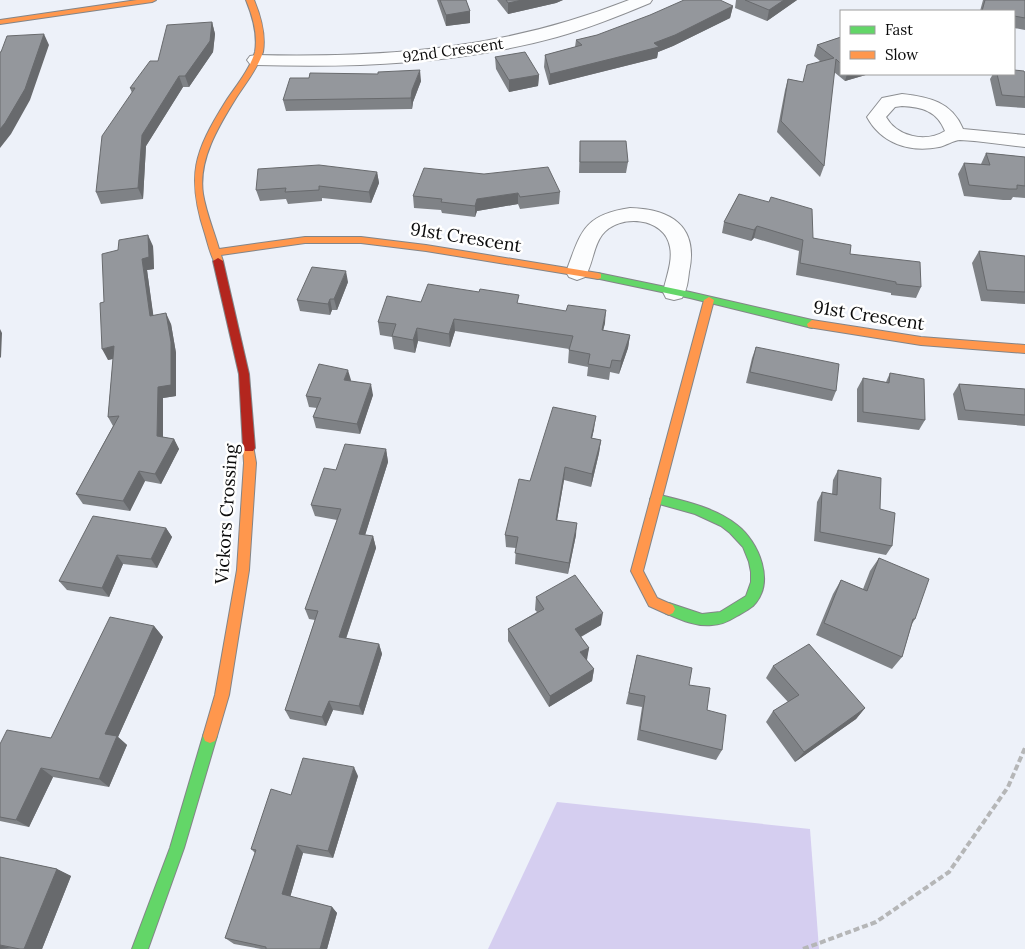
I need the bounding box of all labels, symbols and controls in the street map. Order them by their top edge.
legend [840,10,1015,75]
text: Fast [885,20,913,39]
street label: 92nd Crescent [401,34,505,66]
text: Slow [885,45,918,64]
street label: 91st Crescent [409,217,523,257]
street label: 91st Crescent [812,295,926,335]
street label: Vickors Crossing [210,442,242,586]

